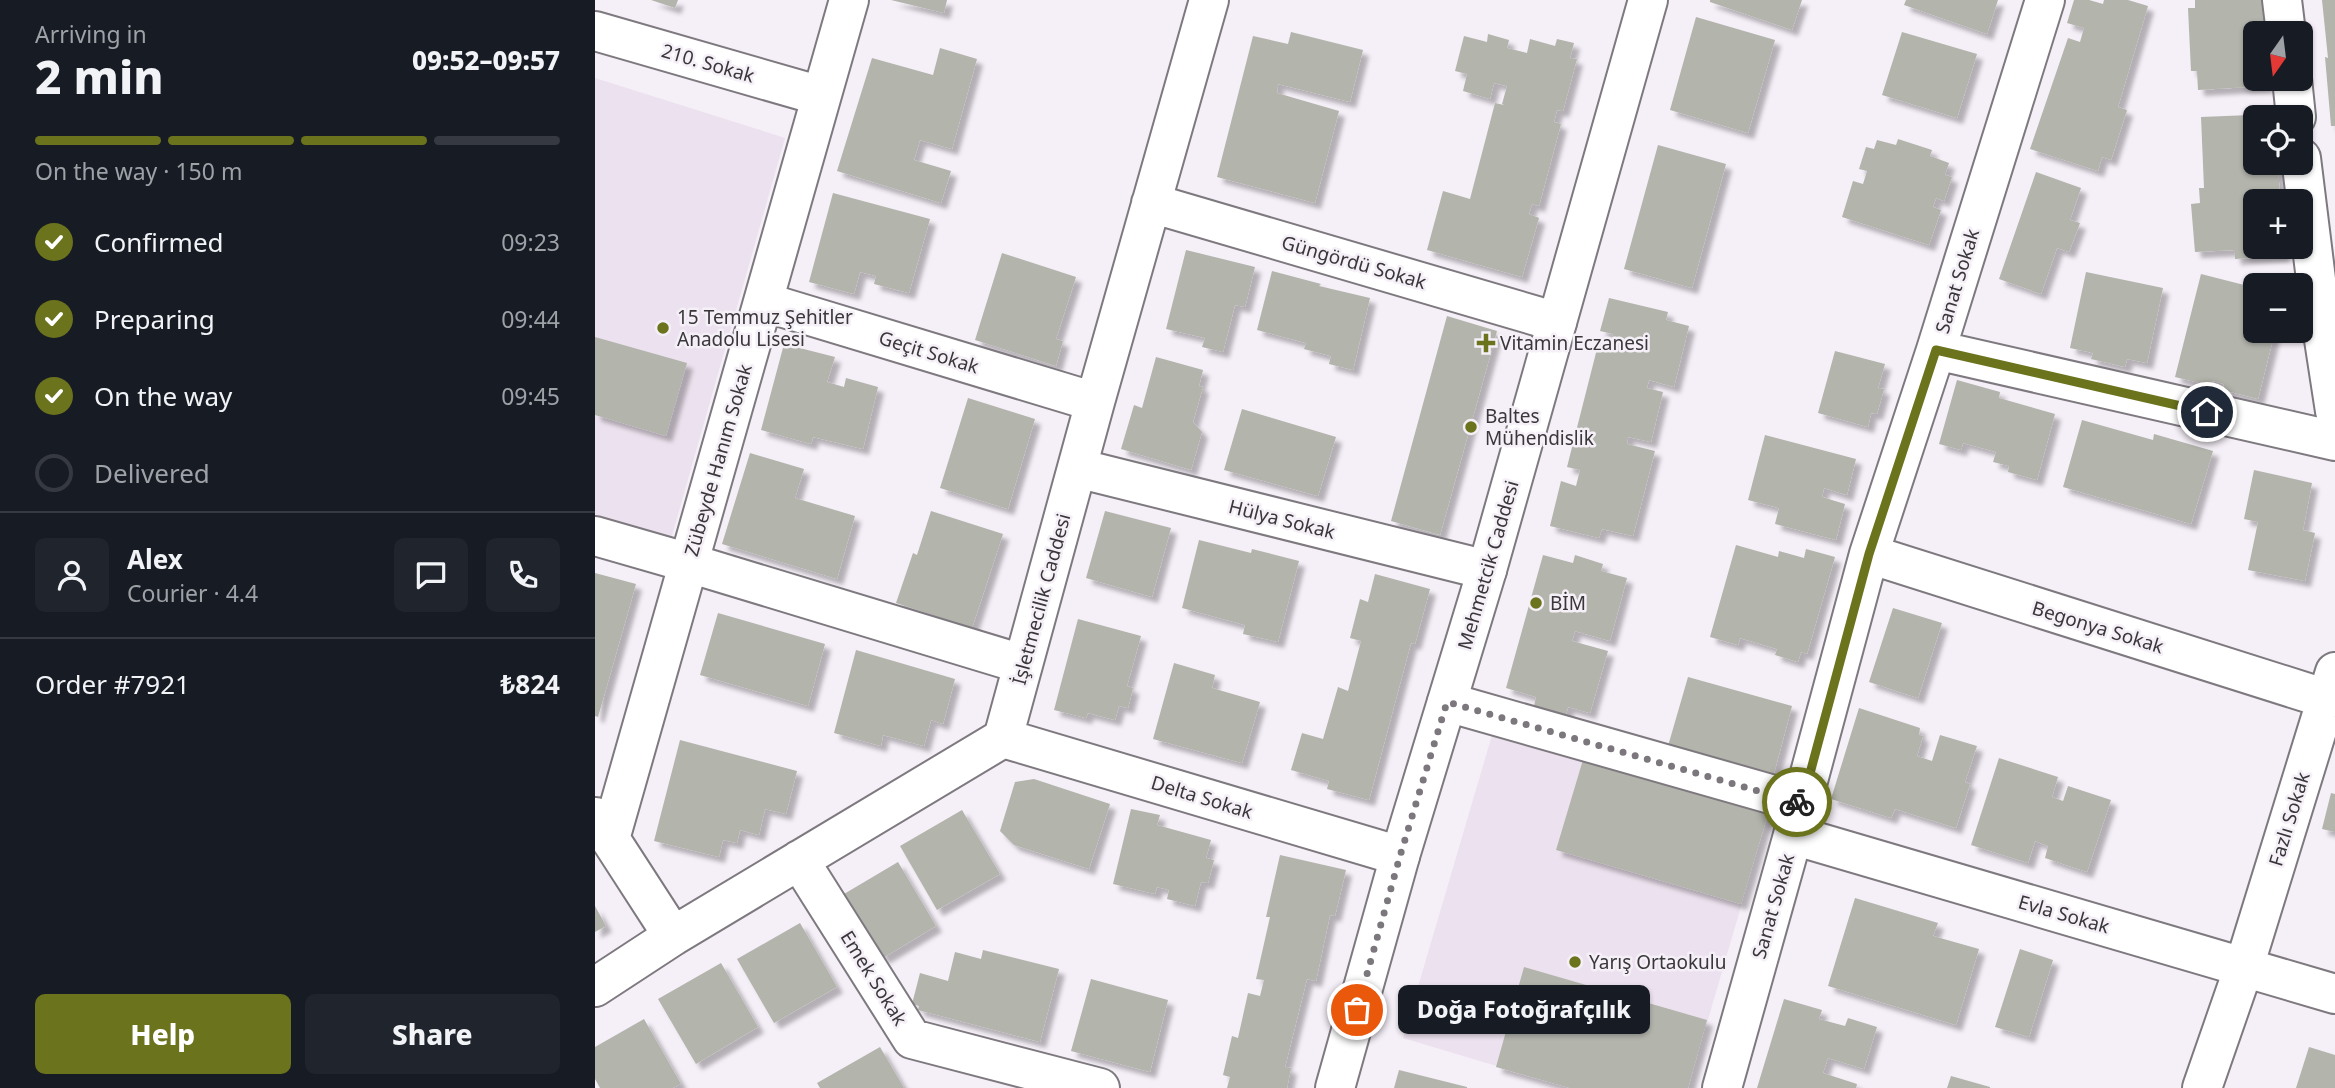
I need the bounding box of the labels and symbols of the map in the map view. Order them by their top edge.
north arrow [2243,21,2313,91]
street label: 210. Sokak [659,37,757,89]
street label: Sanat Sokak [1929,225,1985,337]
street label: Güngördü Sokak [1279,229,1429,295]
place label: 15 Temmuz Şehitler Anadolu Lisesi [677,304,853,352]
marker: 15 Temmuz Şehitler Anadolu Lisesi [655,320,671,336]
street label: Geçit Sokak [876,324,982,380]
place label: Vitamin Eczanesi [1500,330,1649,356]
marker: Vitamin Eczanesi [1478,335,1494,351]
street label: Zübeyde Hanım Sokak [678,361,758,559]
pin [2177,382,2237,442]
place label: Baltes Mühendislik [1485,403,1594,451]
marker: Baltes Mühendislik [1463,419,1479,435]
street label: Mehmetcik Caddesi [1451,477,1525,653]
street label: Hülya Sokak [1226,493,1338,545]
street label: İşletmecilik Caddesi [1006,511,1076,687]
place label: BİM [1550,590,1586,616]
marker: BİM [1528,595,1544,611]
street label: Begonya Sokak [2029,595,2167,659]
courier [1762,767,1832,837]
street label: Delta Sokak [1148,769,1256,825]
street label: Fazlı Sokak [2262,769,2316,869]
street label: Sanat Sokak [1746,850,1800,962]
street label: Evla Sokak [2015,889,2113,939]
street label: Emek Sokak [835,926,913,1030]
place label: Yarış Ortaokulu [1589,949,1726,975]
marker: Yarış Ortaokulu [1567,954,1583,970]
pin [1327,980,1387,1040]
callout: Doğa Fotoğrafçılık [1399,986,1651,1034]

